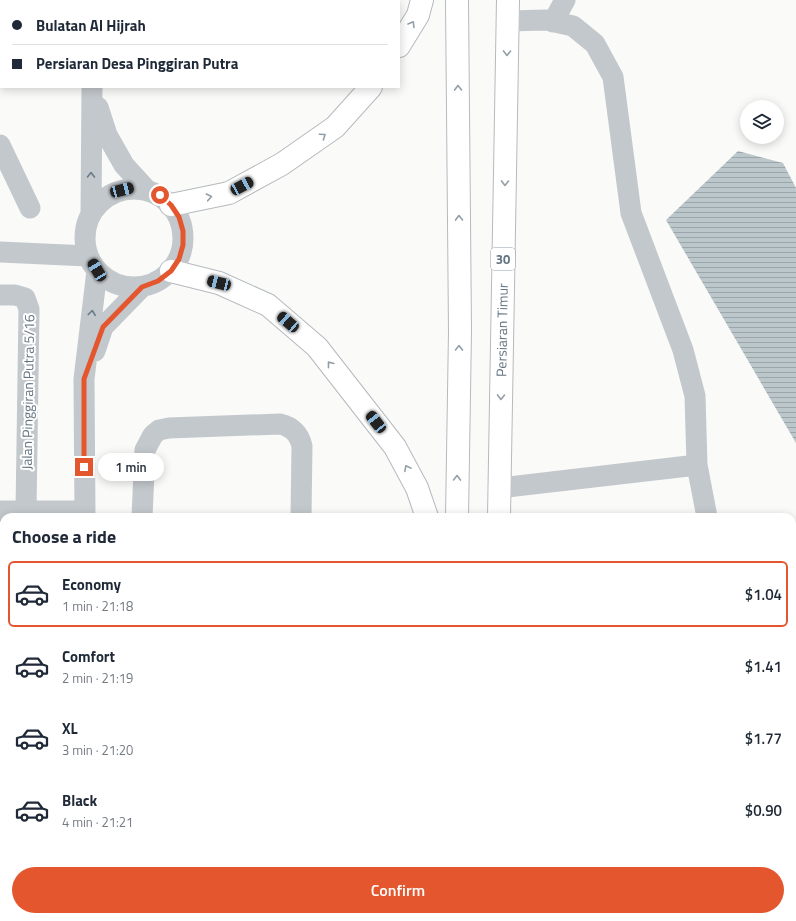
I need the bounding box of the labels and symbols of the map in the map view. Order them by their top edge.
one-way arrow [408,21,415,28]
one-way arrow [503,50,511,56]
one-way arrow [454,85,462,91]
one-way arrow [319,133,326,141]
one-way arrow [87,172,95,178]
car [229,175,255,197]
one-way arrow [500,180,509,186]
car [109,181,135,199]
route start [151,186,169,204]
one-way arrow [206,193,213,202]
one-way arrow [455,215,463,221]
road number: 30 [491,248,515,270]
car [86,257,108,283]
car [206,274,232,292]
street label: Persiaran Timur [490,283,513,377]
one-way arrow [87,310,96,316]
car [275,310,301,334]
street label: Jalan Pinggiran Putra 5/16 [16,314,39,470]
one-way arrow [455,345,464,351]
one-way arrow [328,361,335,368]
one-way arrow [497,394,505,400]
car [364,409,388,435]
callout: 1 min [98,453,164,481]
route end [75,458,93,476]
one-way arrow [404,465,411,473]
one-way arrow [453,475,461,481]

